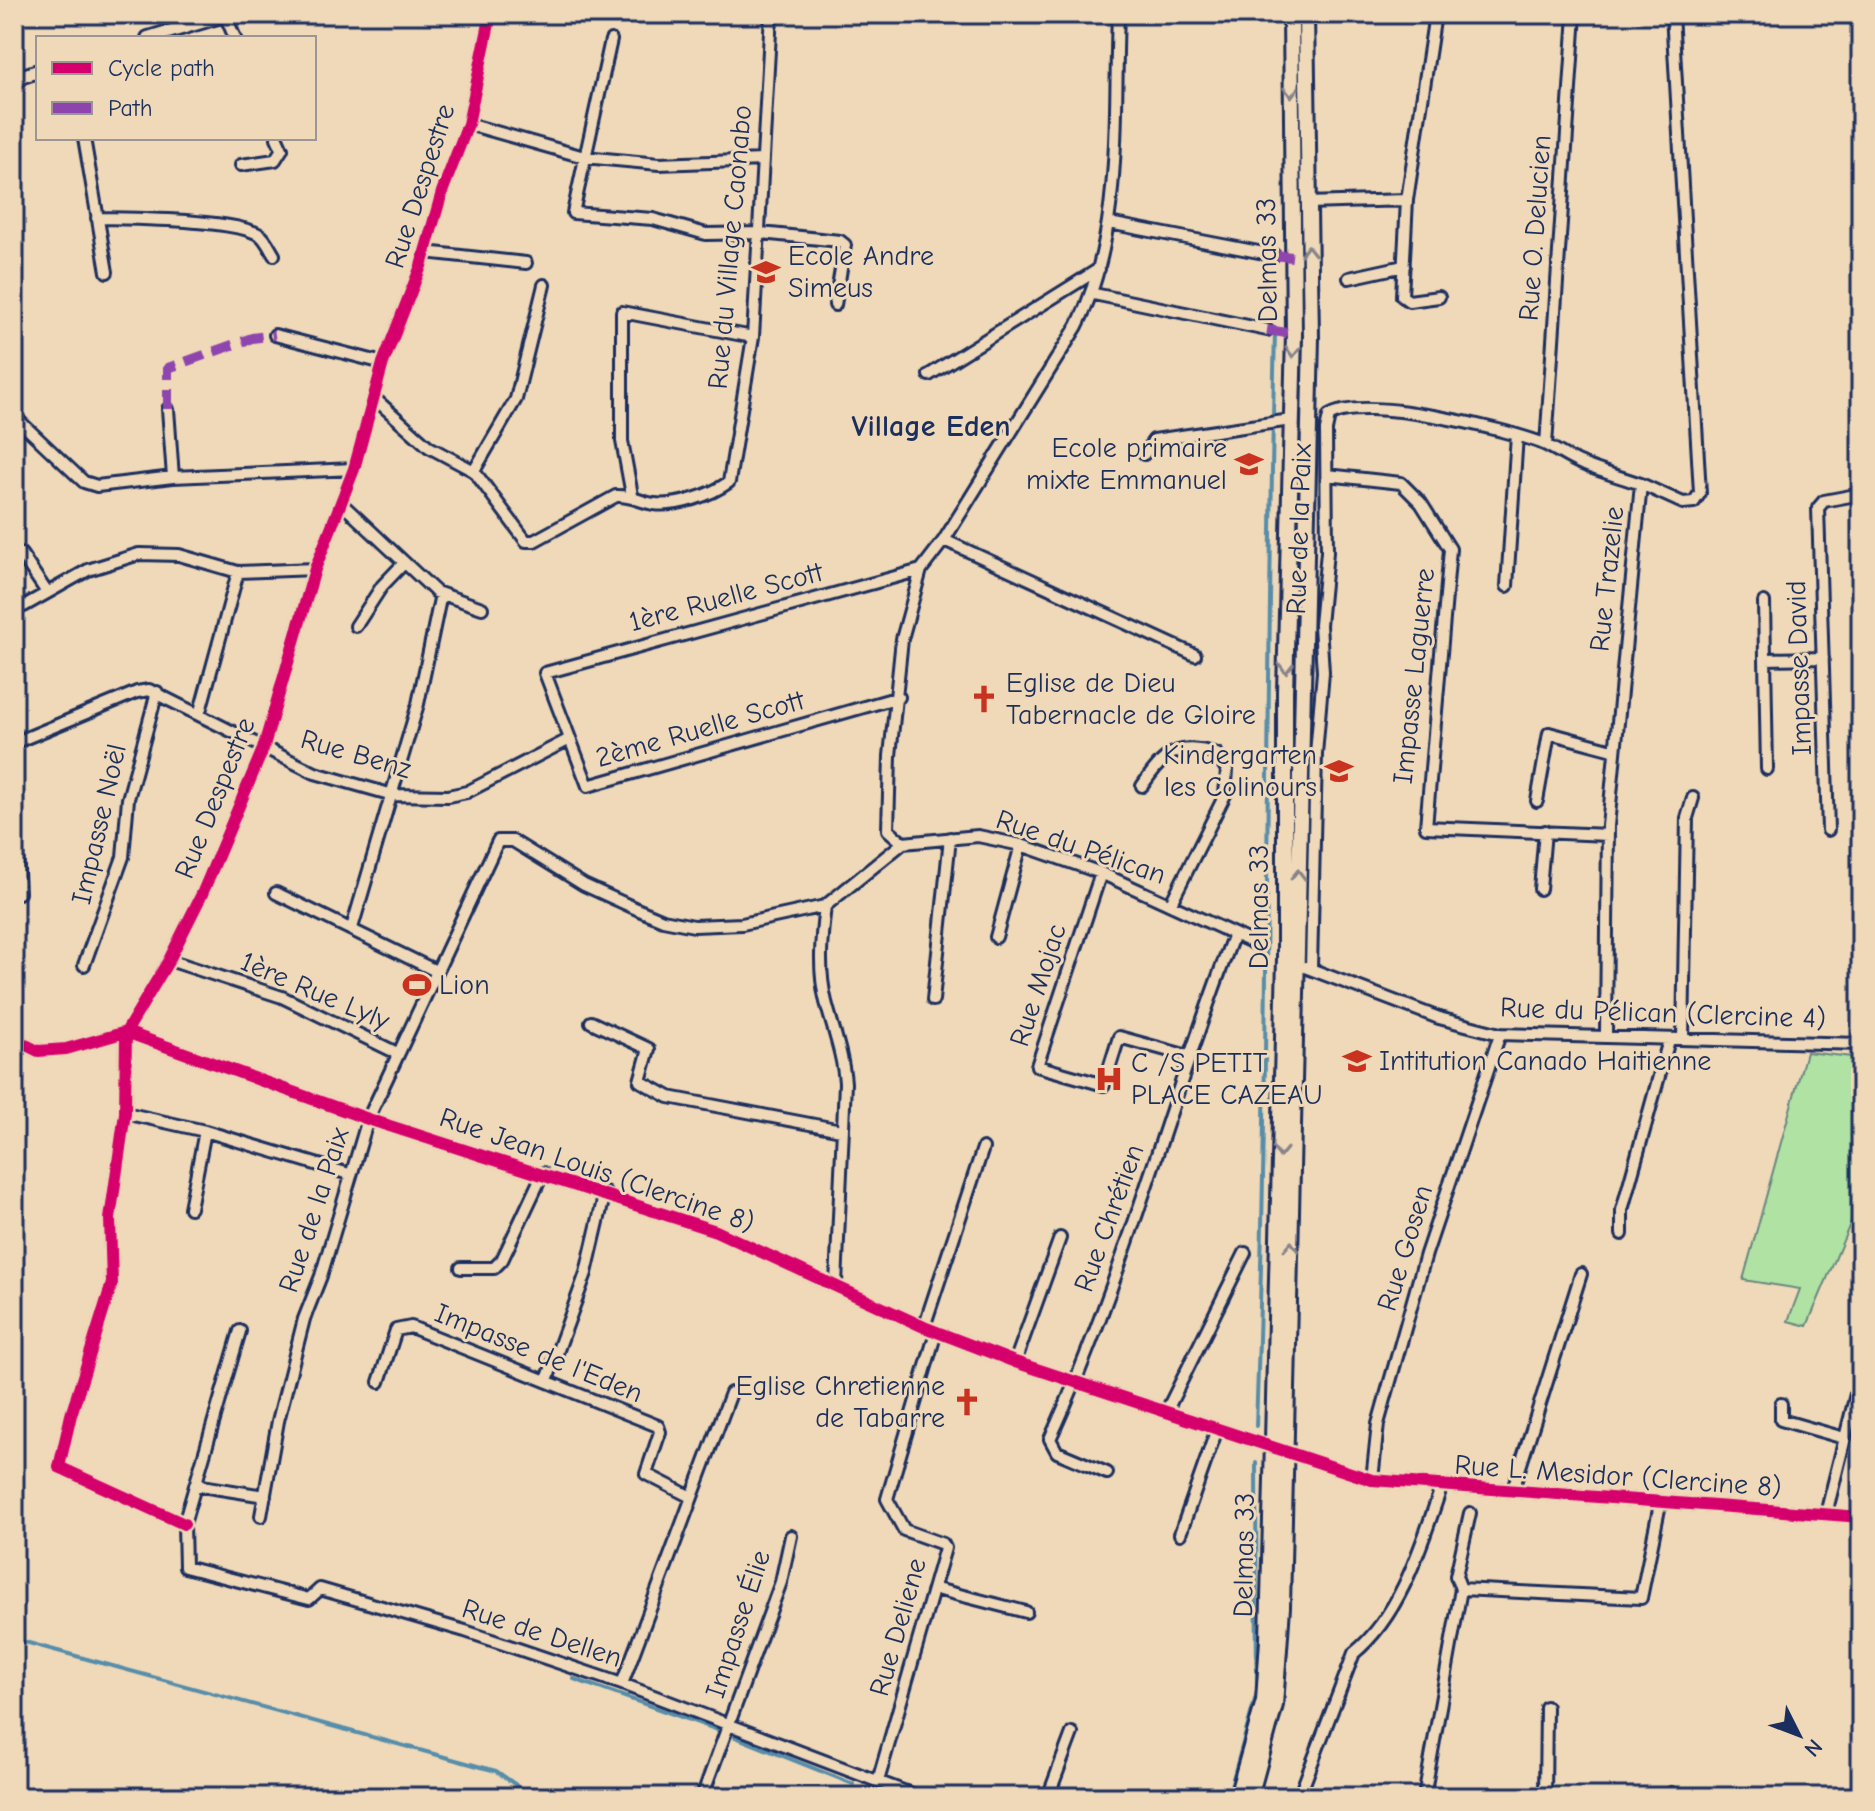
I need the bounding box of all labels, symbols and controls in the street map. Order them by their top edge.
legend [36,36,316,140]
text: Cycle path [108,54,215,82]
one-way arrow [1282,86,1300,99]
text: Path [108,94,153,122]
street label: Rue Despestre [378,100,462,272]
street label: Rue du Village Caonabo [702,103,758,391]
street label: Rue O. Delucien [1513,134,1557,322]
street label: Delmas 33 [1250,197,1284,323]
place label: Ecole Andre Simeus [788,240,934,304]
one-way arrow [1299,244,1317,257]
school or university icon: Ecole Andre Simeus [751,257,781,287]
one-way arrow [1284,346,1302,359]
district label: Village Eden [851,409,1011,444]
place label: Ecole primaire mixte Emmanuel [1026,432,1227,496]
street label: Rue de la Paix [1280,442,1318,615]
school or university icon: Ecole primaire mixte Emmanuel [1234,449,1264,479]
street label: Rue Trazelie [1583,505,1631,653]
street label: 1ère Ruelle Scott [626,556,827,638]
street label: Impasse Laguerre [1387,566,1441,786]
street label: Impasse David [1780,580,1818,756]
one-way arrow [1277,662,1295,675]
place label: Eglise de Dieu Tabernacle de Gloire [1006,667,1256,731]
street label: 2ème Ruelle Scott [592,684,809,774]
church icon: Eglise de Dieu Tabernacle de Gloire [969,684,999,714]
street label: Rue Despestre [168,713,262,883]
street label: Rue Benz [297,723,415,785]
place label: Kindergarten les Colinours [1163,739,1317,803]
street label: Impasse Noël [65,741,133,907]
school or university icon: Kindergarten les Colinours [1324,756,1354,786]
street label: Rue du Pélican [992,803,1170,891]
street label: Delmas 33 [1243,845,1275,969]
one-way arrow [1289,868,1307,881]
street label: Rue Mojac [1003,920,1073,1050]
street label: 1ère Rue Lyly [236,945,395,1037]
place label: Lion [439,969,490,1001]
sports icon: Lion [402,970,432,1000]
street label: Rue du Pélican (Clercine 4) [1500,991,1826,1035]
place label: Intitution Canado Haitienne [1379,1045,1711,1077]
school or university icon: Intitution Canado Haitienne [1342,1046,1372,1076]
place label: C /S PETIT PLACE CAZEAU [1131,1047,1323,1111]
hospital icon: C /S PETIT PLACE CAZEAU [1094,1064,1124,1094]
street label: Rue Jean Louis (Clercine 8) [435,1101,759,1239]
street label: Rue de la Paix [272,1123,356,1296]
street label: Rue Chrétien [1067,1140,1151,1296]
one-way arrow [1271,1146,1289,1159]
street label: Rue Gosen [1371,1181,1439,1315]
one-way arrow [1282,1240,1299,1253]
street label: Impasse de l'Eden [430,1297,648,1409]
place label: Eglise Chretienne de Tabarre [736,1370,945,1434]
church icon: Eglise Chretienne de Tabarre [952,1387,982,1417]
street label: Rue L. Mesidor (Clercine 8) [1453,1449,1783,1503]
street label: Delmas 33 [1227,1492,1261,1618]
street label: Impasse Élie [698,1546,777,1702]
street label: Rue Deliene [863,1554,933,1700]
street label: Rue de Dellen [458,1592,626,1674]
north arrow [1759,1695,1839,1775]
text: N [1799,1734,1828,1762]

